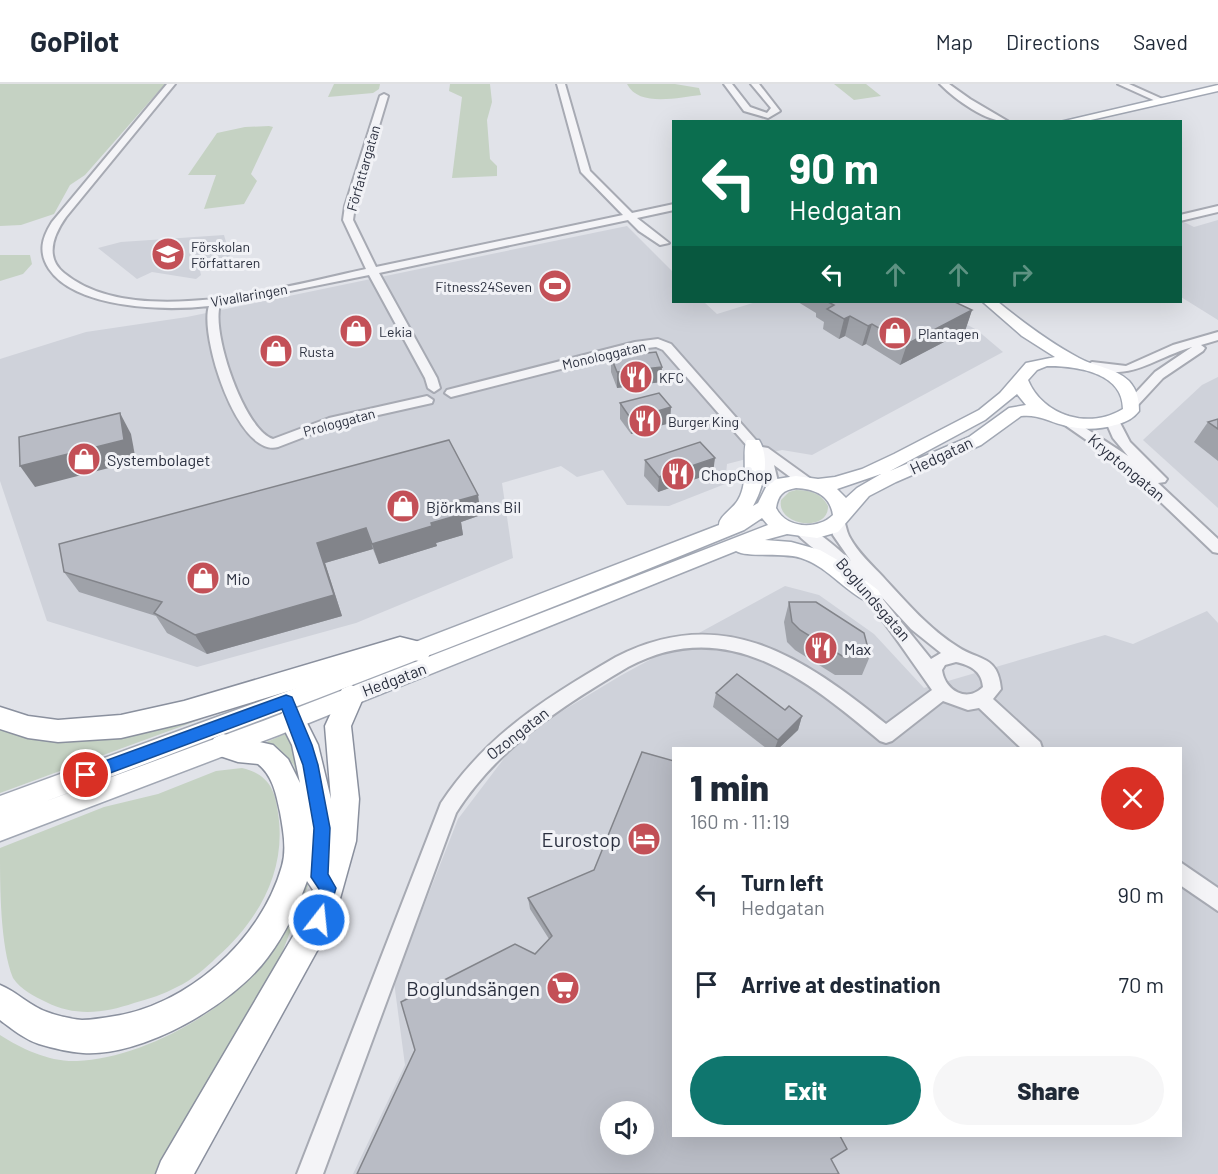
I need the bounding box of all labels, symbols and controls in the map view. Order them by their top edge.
text: GoPilot [30,24,119,58]
text: Map [936,29,973,54]
text: Directions [1006,29,1100,54]
text: Saved [1133,29,1188,54]
street label: Författargatan [343,123,383,213]
text: 90 m [789,142,879,192]
icon: left [690,144,768,222]
text: Hedgatan [789,193,902,225]
school or university icon: Förskolan Författaren [150,236,186,272]
place label: Förskolan Författaren [191,238,260,271]
icon: left [816,258,849,291]
icon: ahead [879,258,912,291]
icon: ahead [942,258,975,291]
icon: right [1005,258,1038,291]
sports icon: Fitness24Seven [537,268,573,304]
place label: Fitness24Seven [435,278,532,295]
street label: Vivallaringen [209,280,289,310]
shop icon: Lekia [338,313,374,349]
shop icon: Plantagen [877,315,913,351]
place label: Lekia [379,323,412,340]
place label: Plantagen [918,325,979,342]
shop icon: Rusta [258,333,294,369]
street label: Monologgatan [560,337,648,373]
place label: Rusta [299,343,334,360]
restaurant icon: KFC [618,359,654,395]
place label: KFC [659,369,684,386]
restaurant icon: Burger King [627,403,663,439]
street label: Prologgatan [301,404,377,440]
place label: Burger King [668,413,739,430]
street label: Kryptongatan [1085,429,1169,505]
street label: Hedgatan [907,432,975,478]
shop icon: Systembolaget [66,441,102,477]
place label: Systembolaget [107,450,210,469]
restaurant icon: ChopChop [660,456,696,492]
place label: ChopChop [701,465,773,484]
shop icon: Björkmans Bil [385,488,421,524]
place label: Björkmans Bil [426,497,521,516]
street label: Boglundsgatan [833,554,915,644]
shop icon: Mio [185,560,221,596]
place label: Mio [226,569,250,588]
restaurant icon: Max [803,630,839,666]
place label: Max [844,639,872,658]
street label: Hedgatan [359,658,429,700]
street label: Ozongatan [482,703,552,763]
pin [60,749,111,800]
icon: arrive [69,758,102,791]
text: 1 min [690,765,769,808]
button: close [1101,767,1164,830]
text: 160 m · 11:19 [690,809,790,833]
hotel icon: Eurostop [626,821,662,857]
place label: Eurostop [542,827,621,851]
text: Turn left [741,869,824,895]
icon: left [690,878,723,911]
text: 90 m [1118,881,1164,907]
position arrow [287,888,351,952]
text: Hedgatan [741,895,825,919]
icon: arrive [690,968,723,1001]
supermarket icon: Boglundsängen [545,970,581,1006]
text: Arrive at destination [741,971,940,997]
text: 70 m [1119,971,1164,997]
place label: Boglundsängen [406,976,540,1000]
button: Exit [690,1056,921,1125]
button: Share [933,1056,1164,1125]
map controls [600,1101,654,1155]
button: sound [600,1101,654,1155]

